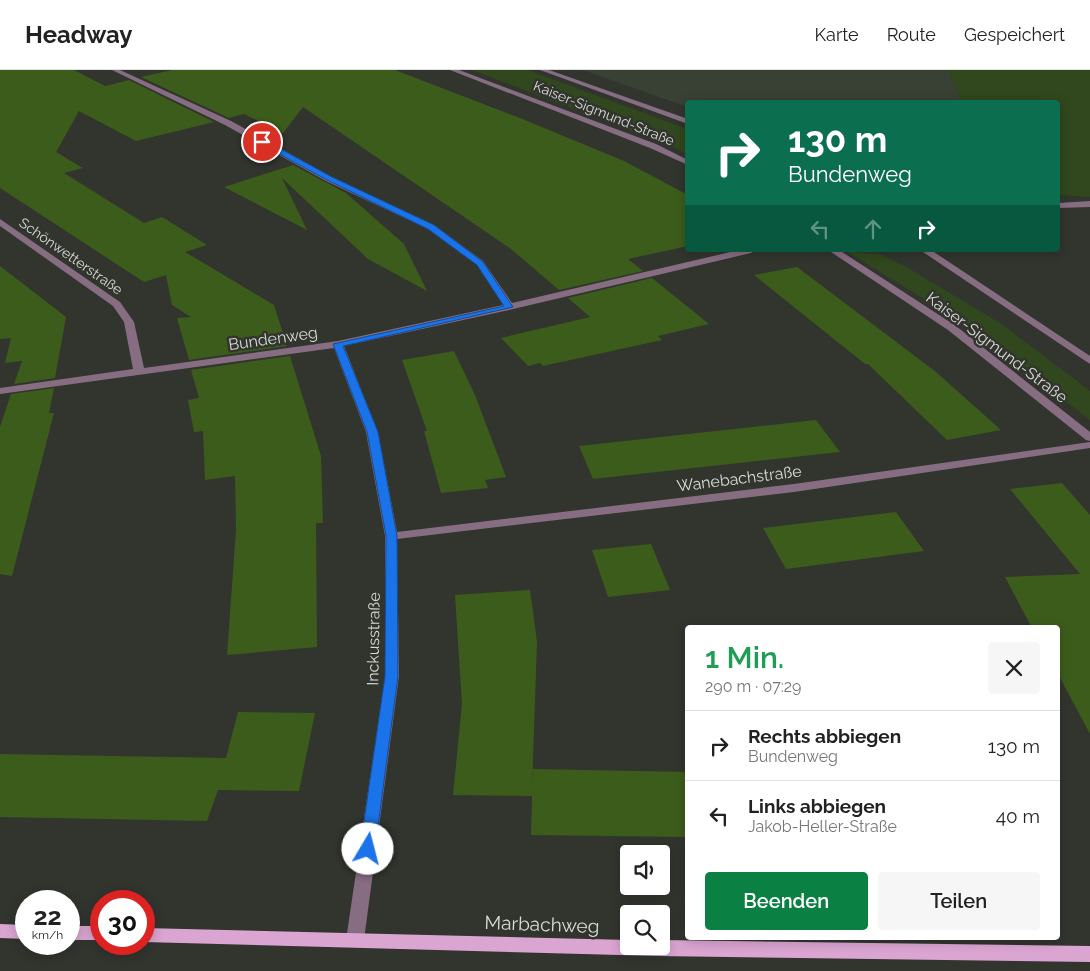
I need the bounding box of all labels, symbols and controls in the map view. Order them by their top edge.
text: Headway [25,20,133,49]
text: Karte [815,24,859,45]
text: Route [887,24,936,45]
text: Gespeichert [964,24,1065,45]
street label: Kaiser-Sigmund-Straße [531,77,677,149]
text: 130 m [788,119,887,160]
icon: right [705,120,770,185]
pin [241,121,283,163]
icon: arrive [248,128,276,156]
text: Bundenweg [788,161,912,187]
street label: Schönwetterstraße [16,214,126,298]
icon: left [806,215,834,243]
icon: ahead [859,215,887,243]
icon: right [912,215,940,243]
street label: Kaiser-Sigmund-Straße [922,288,1071,407]
street label: Bundenweg [227,323,319,354]
street label: Wanebachstraße [676,461,803,496]
street label: Inckusstraße [363,592,384,686]
text: 1 Min. [705,640,784,675]
button: close [988,642,1040,694]
text: 290 m · 07:29 [705,677,801,696]
text: Rechts abbiegen [748,725,901,747]
icon: right [705,732,733,760]
text: 130 m [988,735,1040,757]
text: Bundenweg [748,747,838,766]
text: Links abbiegen [748,795,886,817]
icon: left [705,802,733,830]
text: 40 m [996,805,1040,827]
text: Jakob-Heller-Straße [748,817,897,836]
position arrow [341,822,393,874]
map controls [620,845,670,955]
button: sound [620,845,670,895]
button: Beenden [705,872,868,930]
button: Teilen [878,872,1040,930]
speed limit sign: 30 [90,890,155,955]
text: 22 [33,901,62,931]
button: search [620,905,670,955]
street label: Marbachweg [484,911,600,937]
text: km/h [32,928,63,942]

